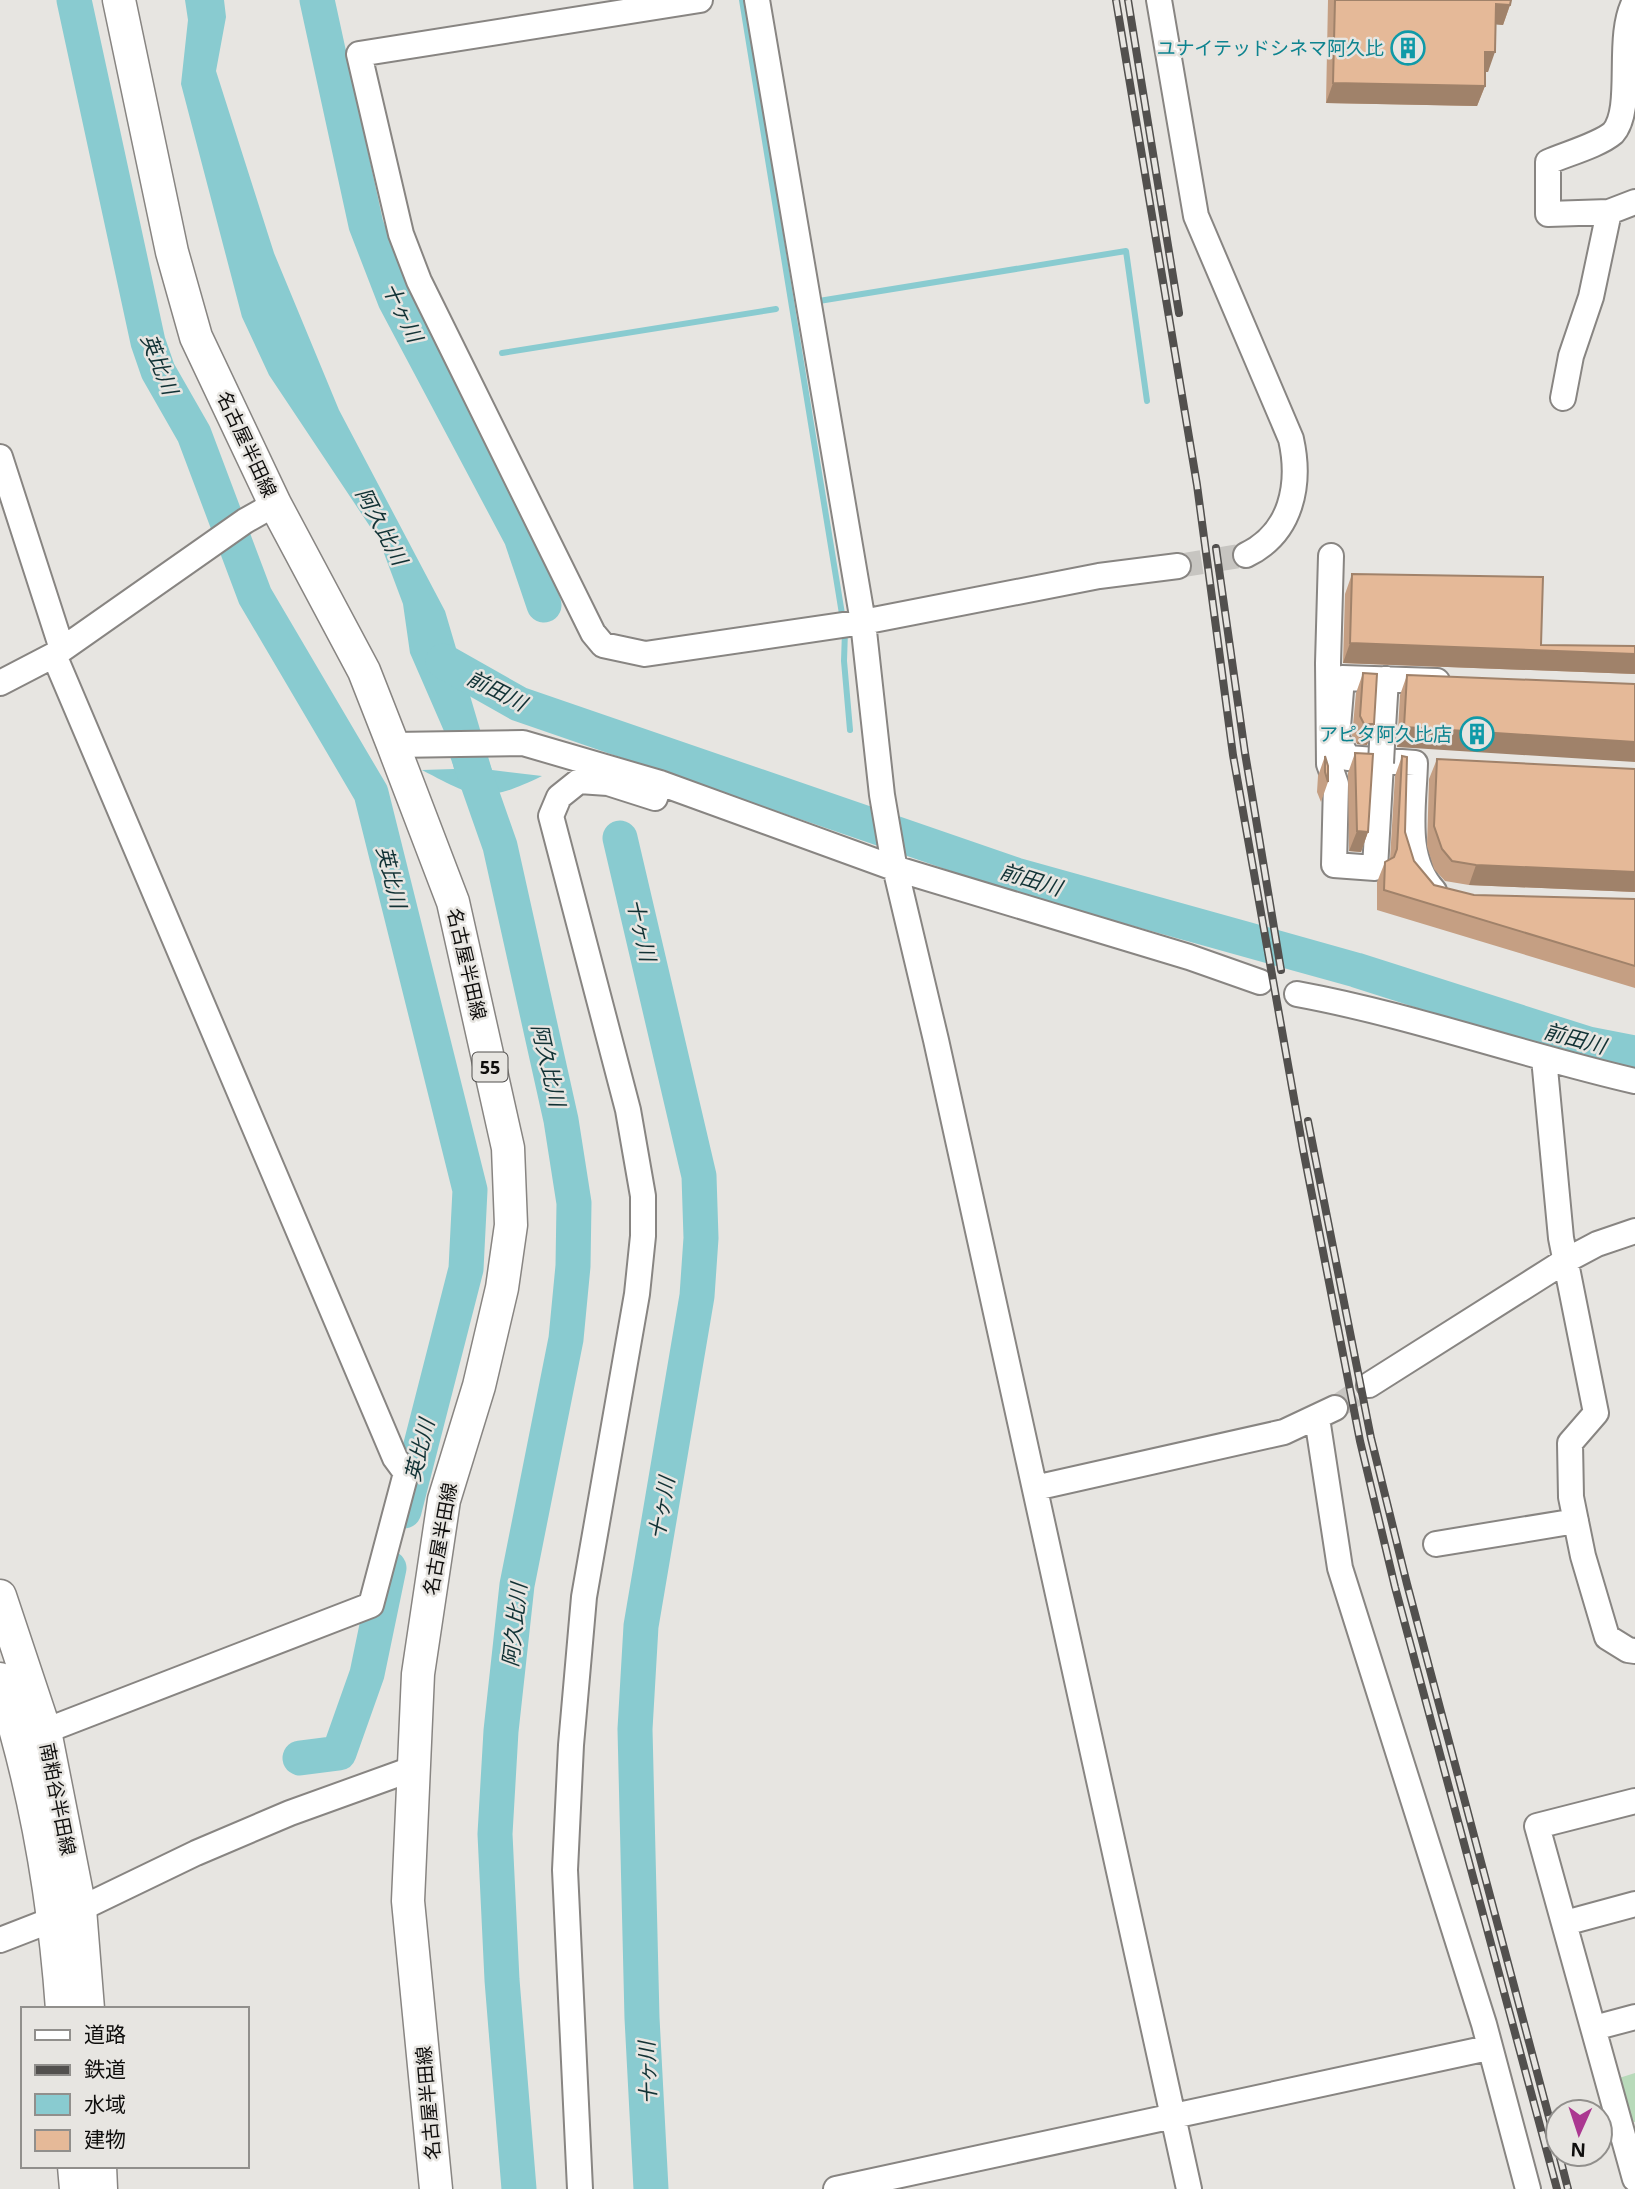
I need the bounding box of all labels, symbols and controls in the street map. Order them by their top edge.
building icon: ユナイテッドシネマ阿久比 [1389,29,1427,67]
place label: ユナイテッドシネマ阿久比 [1156,35,1384,61]
water label: 十ヶ川 [377,278,430,348]
water label: 英比川 [135,330,186,400]
street label: 名古屋半田線 [211,387,283,501]
water label: 阿久比川 [350,482,415,571]
water label: 前田川 [463,663,533,718]
building icon: アピタ阿久比店 [1458,715,1496,753]
place label: アピタ阿久比店 [1319,721,1452,747]
water label: 英比川 [371,843,414,913]
water label: 前田川 [997,856,1067,902]
water label: 十ヶ川 [621,896,663,966]
street label: 名古屋半田線 [442,906,492,1022]
water label: 前田川 [1541,1016,1611,1060]
water label: 阿久比川 [526,1021,573,1111]
road number: 55 [472,1052,508,1082]
water label: 英比川 [398,1414,441,1484]
water label: 十ヶ川 [642,1473,681,1541]
street label: 名古屋半田線 [417,1481,463,1597]
water label: 阿久比川 [496,1580,533,1668]
street label: 南粕谷半田線 [34,1741,82,1857]
legend [21,2007,248,2168]
text: 道路 [84,2020,126,2048]
water label: 十ヶ川 [632,2039,662,2105]
street label: 名古屋半田線 [410,2045,446,2161]
text: 鉄道 [84,2055,126,2083]
text: 水域 [84,2090,126,2118]
north arrow [1544,2098,1614,2168]
text: 建物 [84,2125,126,2153]
text: N [1570,2137,1587,2163]

